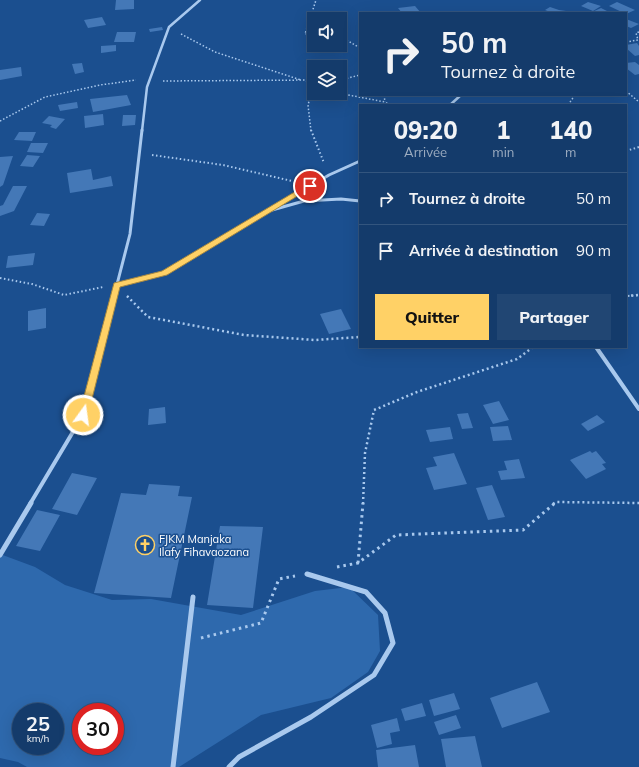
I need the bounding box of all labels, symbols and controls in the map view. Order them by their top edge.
map controls [307,12,347,100]
button: sound [307,12,347,52]
text: 50 m [441,25,507,60]
icon: right [375,28,427,80]
button: layers [307,60,347,100]
text: Tournez à droite [441,60,575,83]
text: 09:20 [394,115,458,145]
text: 1 [496,115,511,145]
text: 140 [549,115,592,145]
text: Arrivée [404,144,447,160]
text: min [492,144,514,160]
text: m [565,144,576,160]
pin [293,169,327,203]
icon: arrive [299,175,321,197]
icon: right [375,188,397,210]
text: Tournez à droite [409,189,525,208]
text: 50 m [576,189,611,208]
icon: arrive [375,240,397,262]
text: Arrivée à destination [409,241,558,260]
text: 90 m [576,241,611,260]
button: Quitter [375,294,489,340]
button: Partager [497,294,611,340]
position arrow [62,394,104,436]
place label: FJKM Manjaka Ilafy Fihavaozana [159,532,249,559]
church icon: FJKM Manjaka Ilafy Fihavaozana [134,534,156,556]
speed limit sign: 30 [72,703,124,755]
text: 25 [26,711,50,736]
text: km/h [27,732,49,745]

